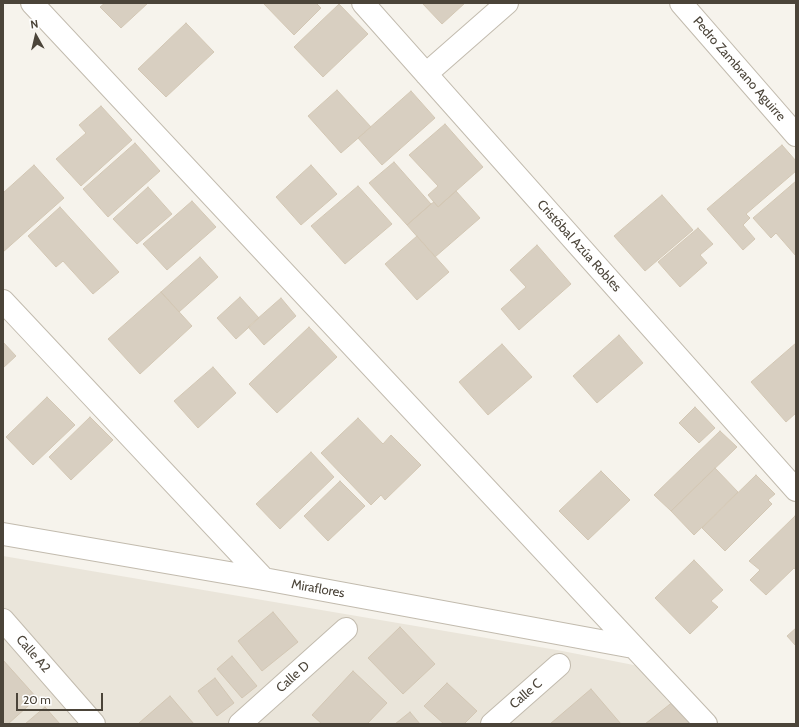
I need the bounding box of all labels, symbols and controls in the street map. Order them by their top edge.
street label: Pedro Zambrano Aguirre [689,14,789,124]
north arrow [16,16,56,56]
text: N [30,17,39,32]
street label: Cristóbal Azúa Robles [534,197,624,295]
street label: Miraflores [290,577,346,601]
street label: Calle A2 [12,632,54,676]
street label: Calle D [273,658,313,696]
street label: Calle C [507,676,545,712]
scale bar [18,685,105,711]
text: 20 m [23,692,51,707]

